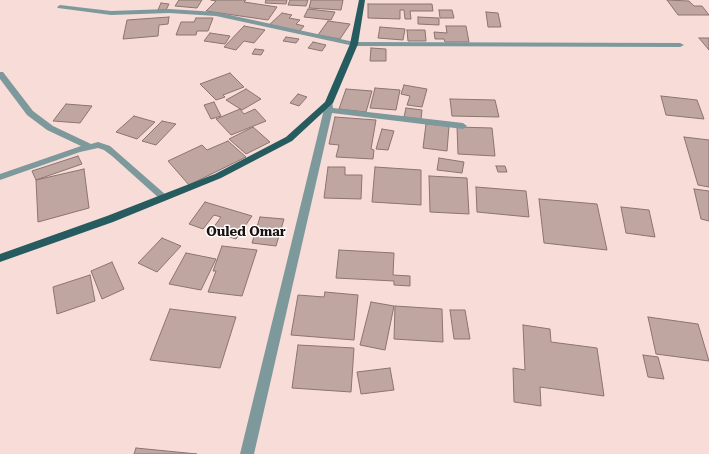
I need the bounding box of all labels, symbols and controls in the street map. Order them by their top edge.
district label: Ouled Omar [206,224,286,240]

